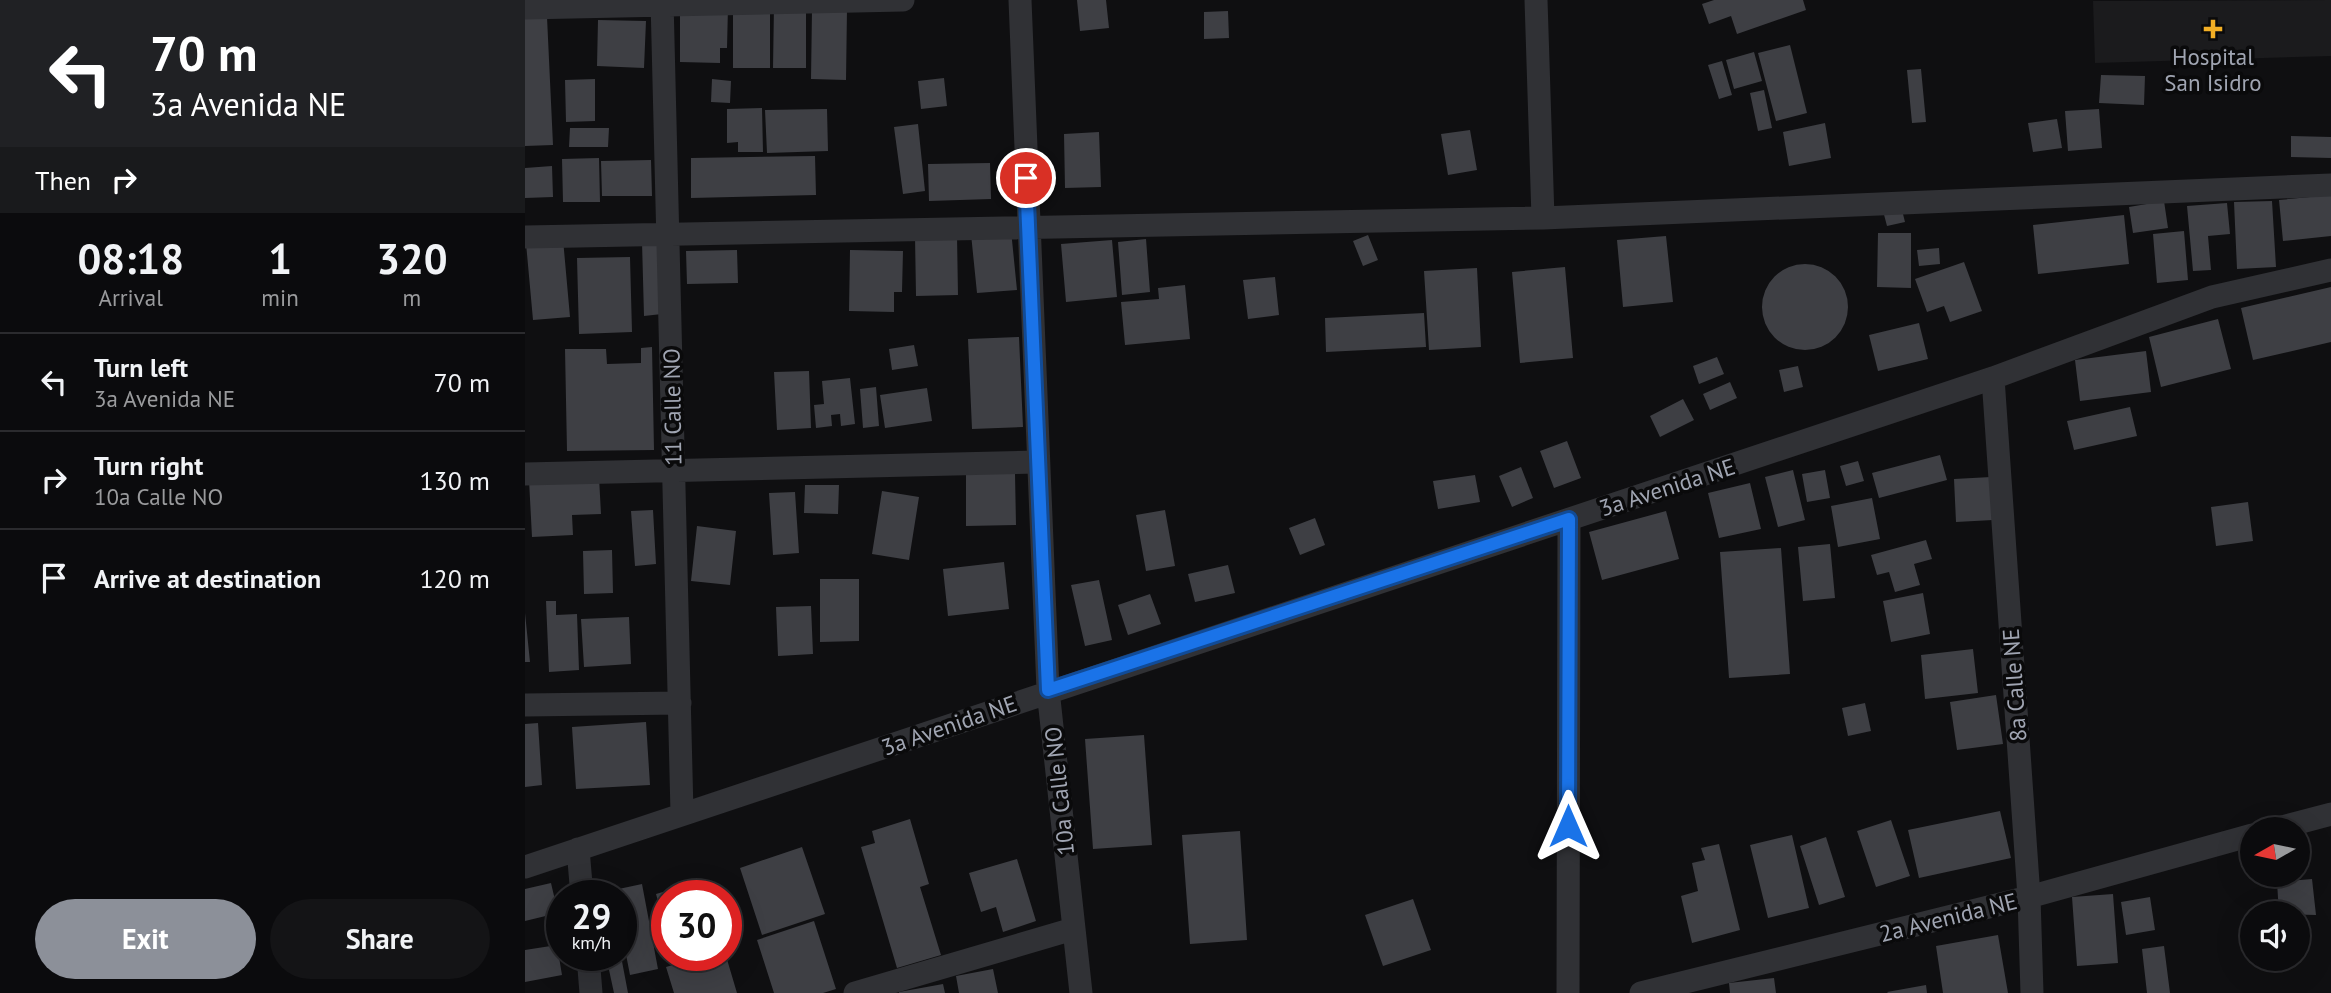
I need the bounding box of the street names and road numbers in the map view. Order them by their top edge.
street label: 11 Calle NO [656,348,688,466]
street label: 3a Avenida NE [1595,451,1739,523]
street label: 8a Calle NE [1996,627,2032,743]
street label: 3a Avenida NE [878,688,1020,762]
street label: 10a Calle NO [1038,725,1080,857]
street label: 2a Avenida NE [1876,886,2020,948]

